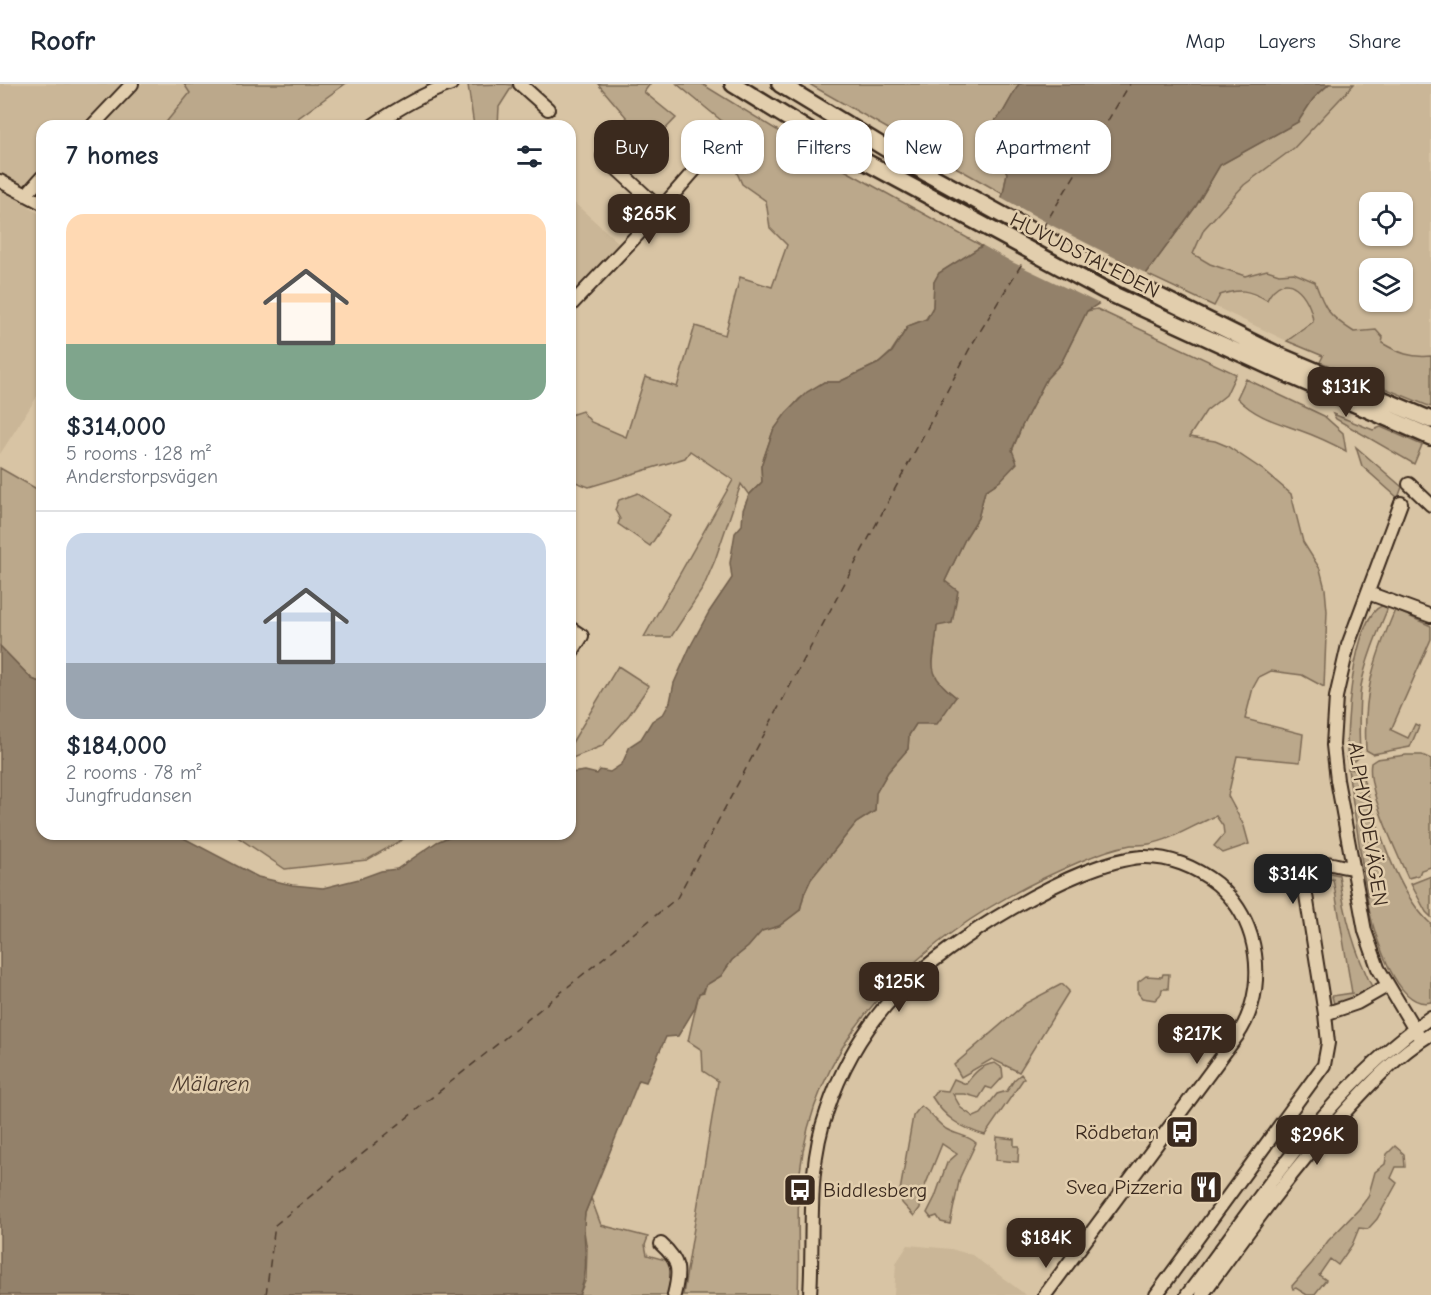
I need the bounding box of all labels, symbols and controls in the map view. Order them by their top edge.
text: Roofr [30,25,95,57]
text: Map [1186,29,1225,53]
text: Layers [1258,29,1316,53]
text: Share [1349,29,1401,53]
chip: Buy [594,120,669,174]
chip: Rent [681,120,764,174]
chip: Filters [776,120,872,174]
chip: New [884,120,963,174]
chip: Apartment [975,120,1111,174]
icon: filters [513,140,546,173]
text: 7 homes [66,141,159,171]
map controls [1359,192,1413,312]
button: locate [1359,192,1413,246]
pin: $265K [607,194,691,245]
text: $265K [622,202,676,225]
street label: HUVUDSTALEDEN [1006,207,1164,303]
icon: home [252,253,360,361]
button: layers [1359,258,1413,312]
pin: $131K [1304,367,1388,418]
text: $131K [1322,375,1370,398]
text: $314,000 [66,412,166,442]
text: 5 rooms · 128 m² [66,442,211,465]
text: Anderstorpsvägen [66,465,218,488]
icon: home [252,572,360,680]
text: $184,000 [66,731,167,761]
street label: ALPHYDDEVÄGEN [1343,740,1393,908]
text: 2 rooms · 78 m² [66,761,202,784]
text: Jungfrudansen [66,784,192,807]
pin: $314K [1251,854,1335,905]
text: $314K [1268,862,1318,885]
pin: $125K [857,962,941,1013]
text: $125K [873,970,925,993]
pin: $217K [1155,1014,1239,1065]
text: $217K [1172,1022,1222,1045]
water label: Mälaren [171,1071,250,1097]
bus stop icon: Rödbetan [1164,1114,1200,1150]
pin: $296K [1275,1115,1359,1166]
place label: Rödbetan [1075,1120,1159,1144]
text: $296K [1290,1123,1344,1146]
restaurant icon: Svea Pizzeria [1188,1169,1224,1205]
bus stop icon: Biddlesberg [782,1172,818,1208]
place label: Svea Pizzeria [1066,1175,1183,1199]
place label: Biddlesberg [823,1178,928,1202]
pin: $184K [1004,1218,1088,1269]
text: $184K [1021,1226,1071,1249]

